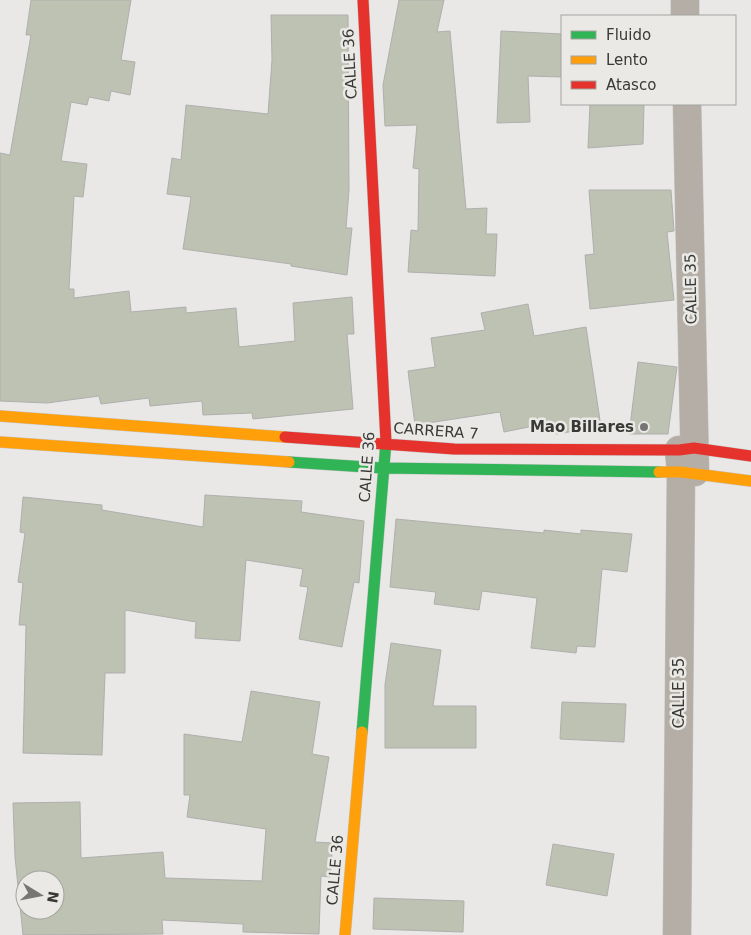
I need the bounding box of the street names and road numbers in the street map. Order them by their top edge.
street label: CALLE 36 [339,28,361,100]
street label: CALLE 35 [681,253,701,325]
street label: CARRERA 7 [393,419,479,443]
street label: CALLE 36 [356,431,378,503]
street label: CALLE 35 [670,658,688,728]
street label: CALLE 36 [323,834,347,906]

